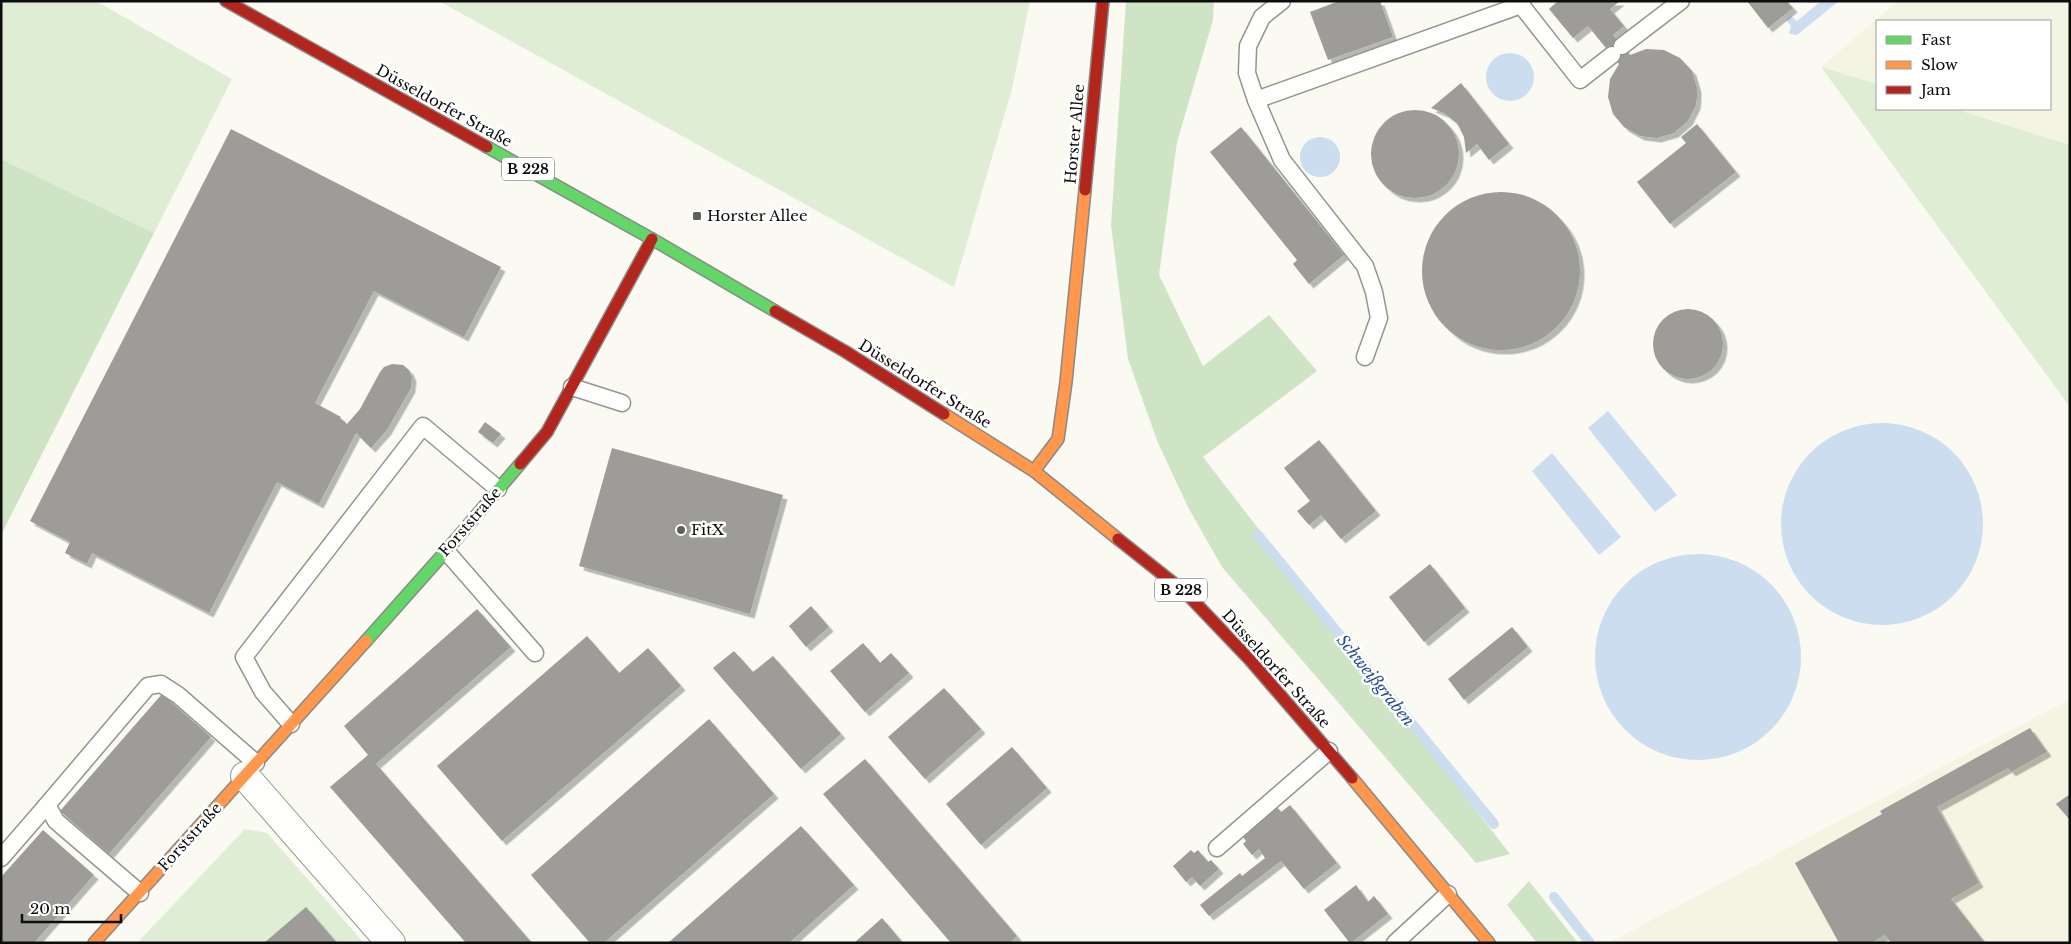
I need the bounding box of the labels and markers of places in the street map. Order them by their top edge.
place label: Horster Allee [707,206,808,225]
marker: Horster Allee [691,210,703,222]
place label: FitX [691,520,725,539]
marker: FitX [675,524,687,536]

